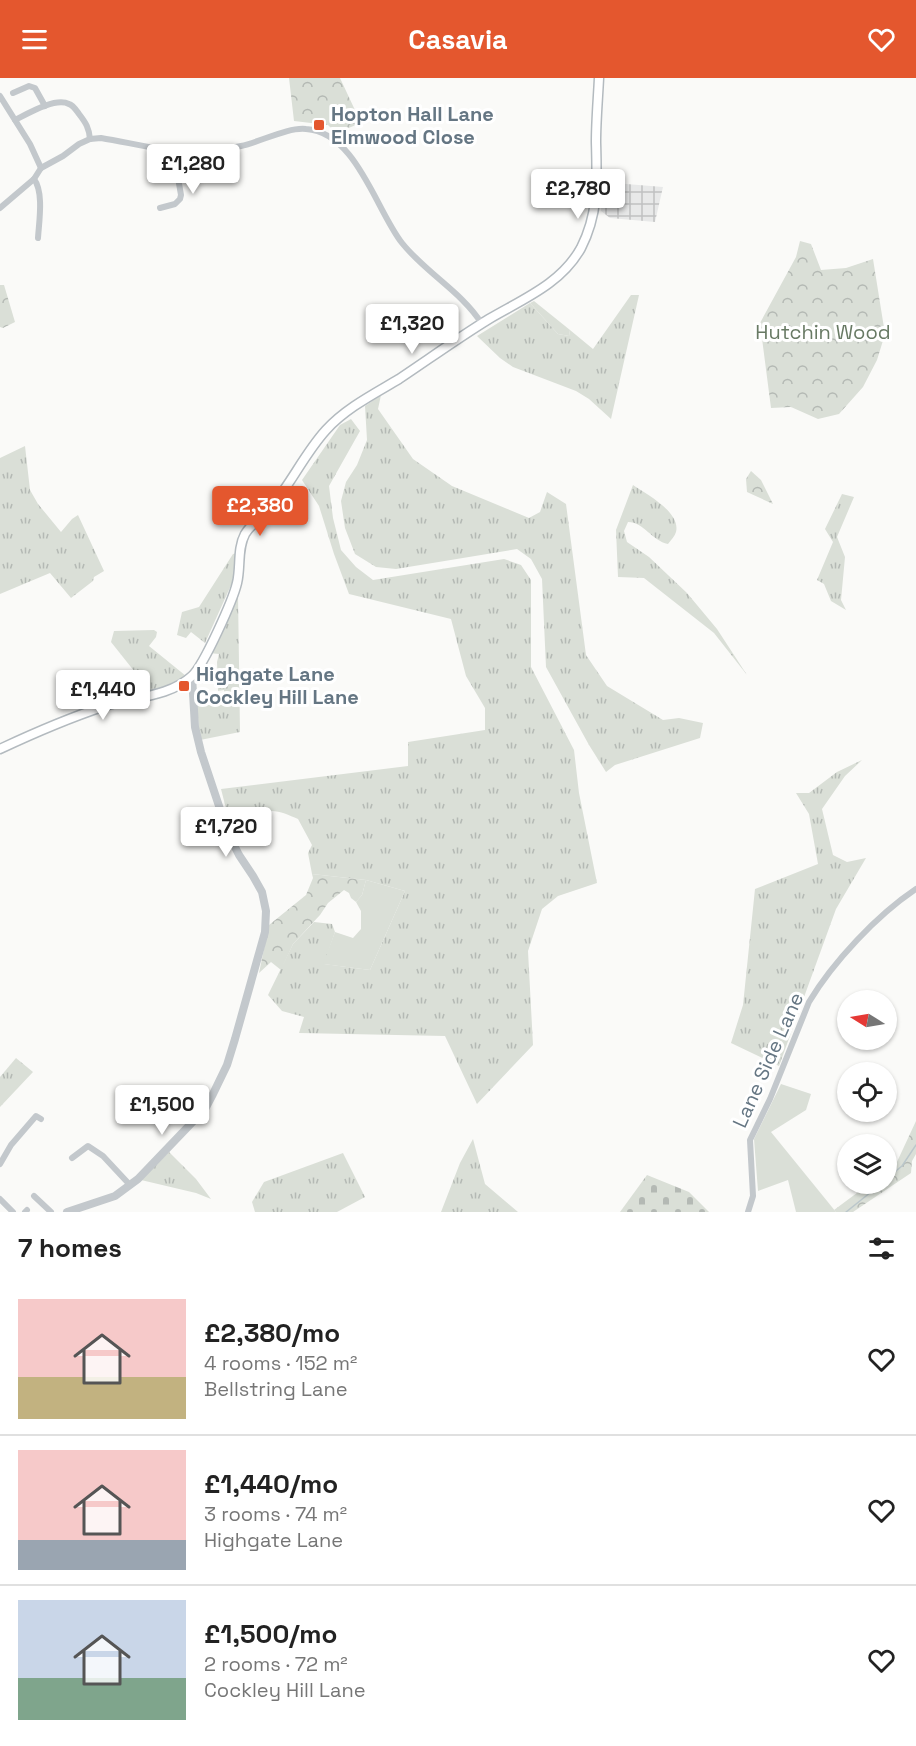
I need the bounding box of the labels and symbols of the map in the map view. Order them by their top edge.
place label: Hopton Hall Lane Elmwood Close [331,101,494,150]
marker: Hopton Hall Lane Elmwood Close [312,118,326,132]
pin: £1,280 [144,144,242,195]
pin: £2,780 [529,169,627,220]
pin: £1,320 [363,304,461,355]
park label: Hutchin Wood [755,319,891,345]
pin: £2,380 [211,486,309,537]
place label: Highgate Lane Cockley Hill Lane [196,661,359,710]
pin: £1,440 [54,670,152,721]
marker: Highgate Lane Cockley Hill Lane [177,679,191,693]
pin: £1,720 [177,807,275,858]
street label: Lane Side Lane [727,988,809,1132]
north arrow [837,990,897,1050]
pin: £1,500 [113,1085,211,1136]

